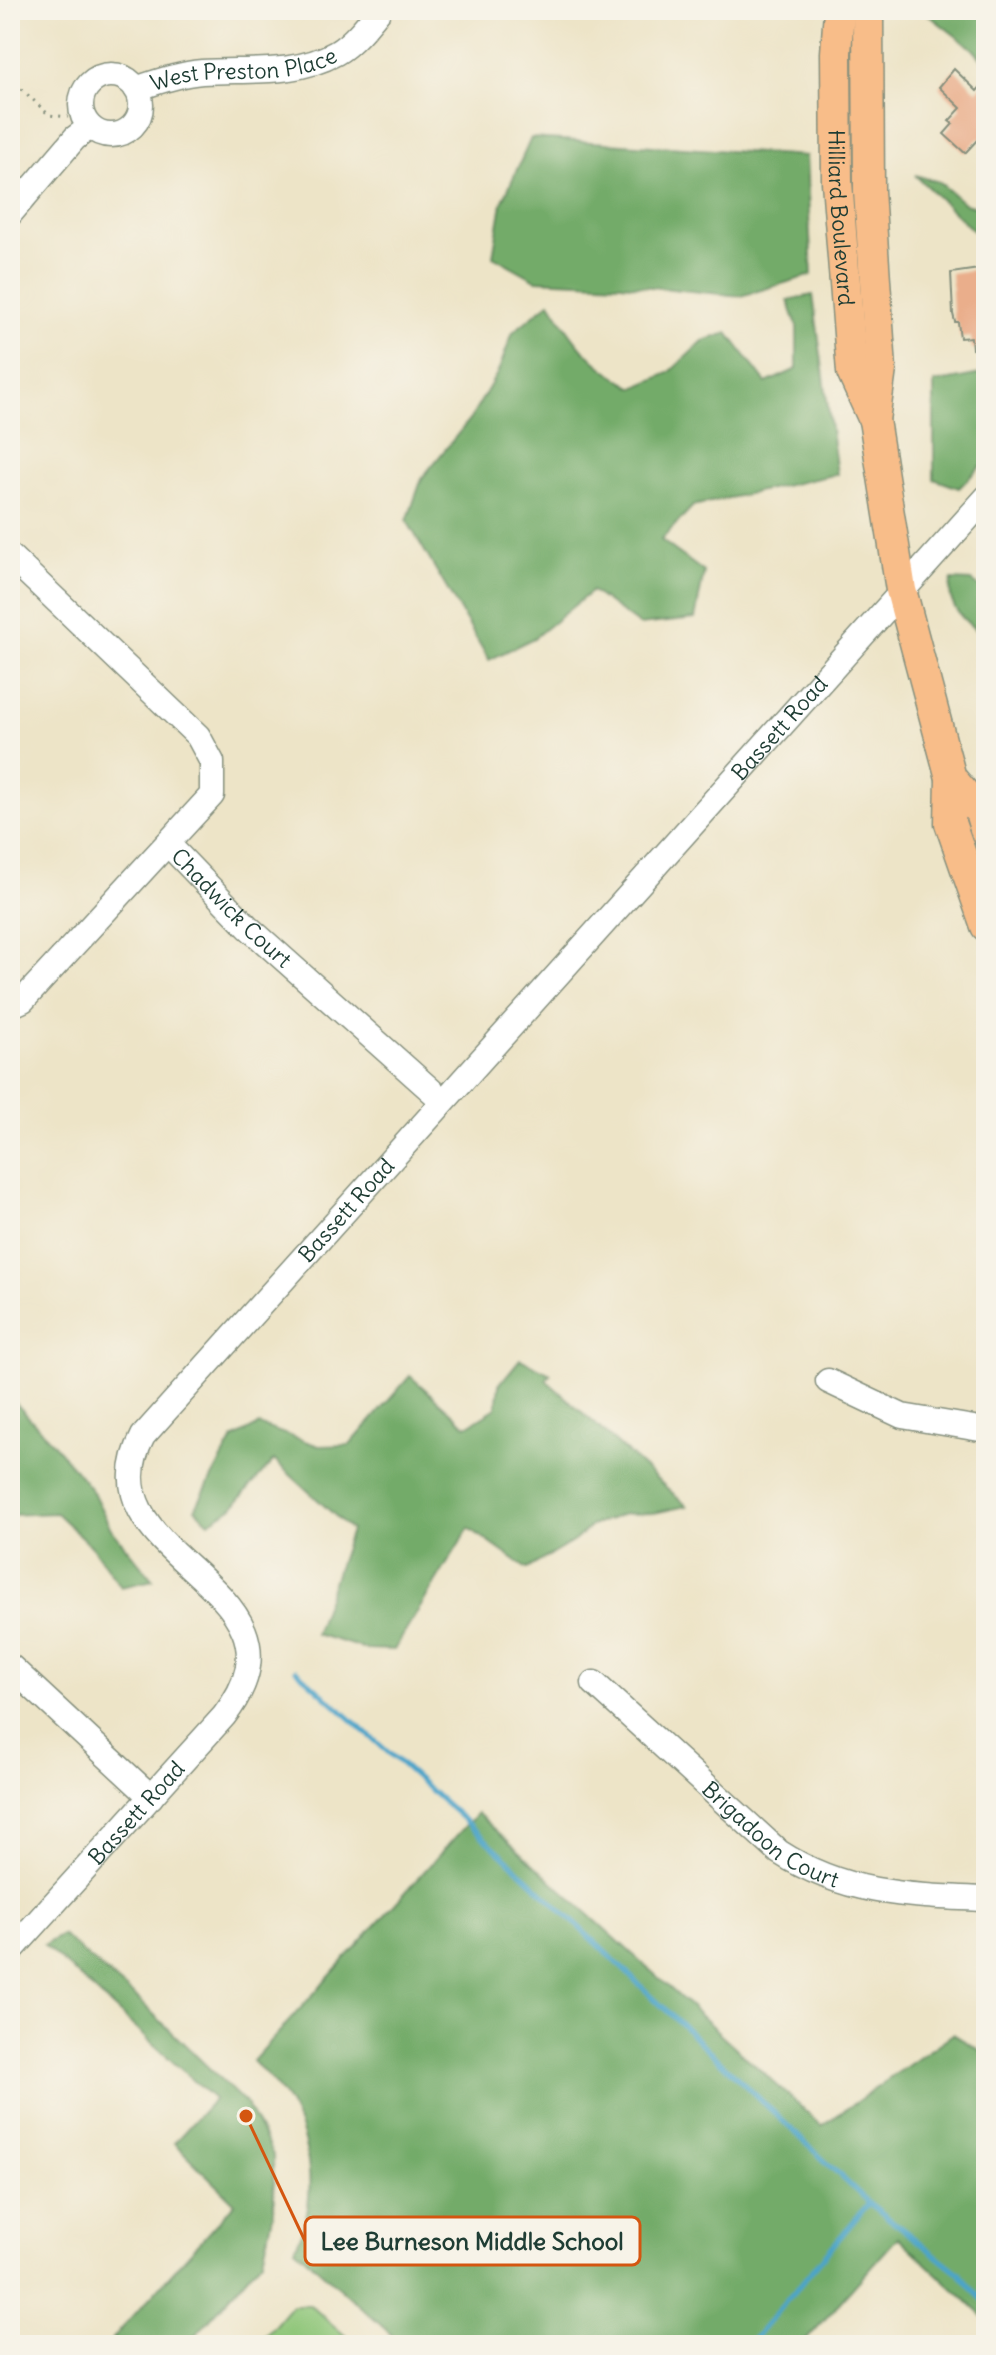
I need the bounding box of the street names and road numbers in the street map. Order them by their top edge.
street label: West Preston Place [147,41,341,97]
street label: Hilliard Boulevard [823,130,861,307]
street label: Bassett Road [725,670,833,786]
street label: Chadwick Court [165,842,298,973]
street label: Bassett Road [292,1152,400,1268]
street label: Bassett Road [82,1755,191,1871]
street label: Brigadoon Court [697,1775,843,1894]

